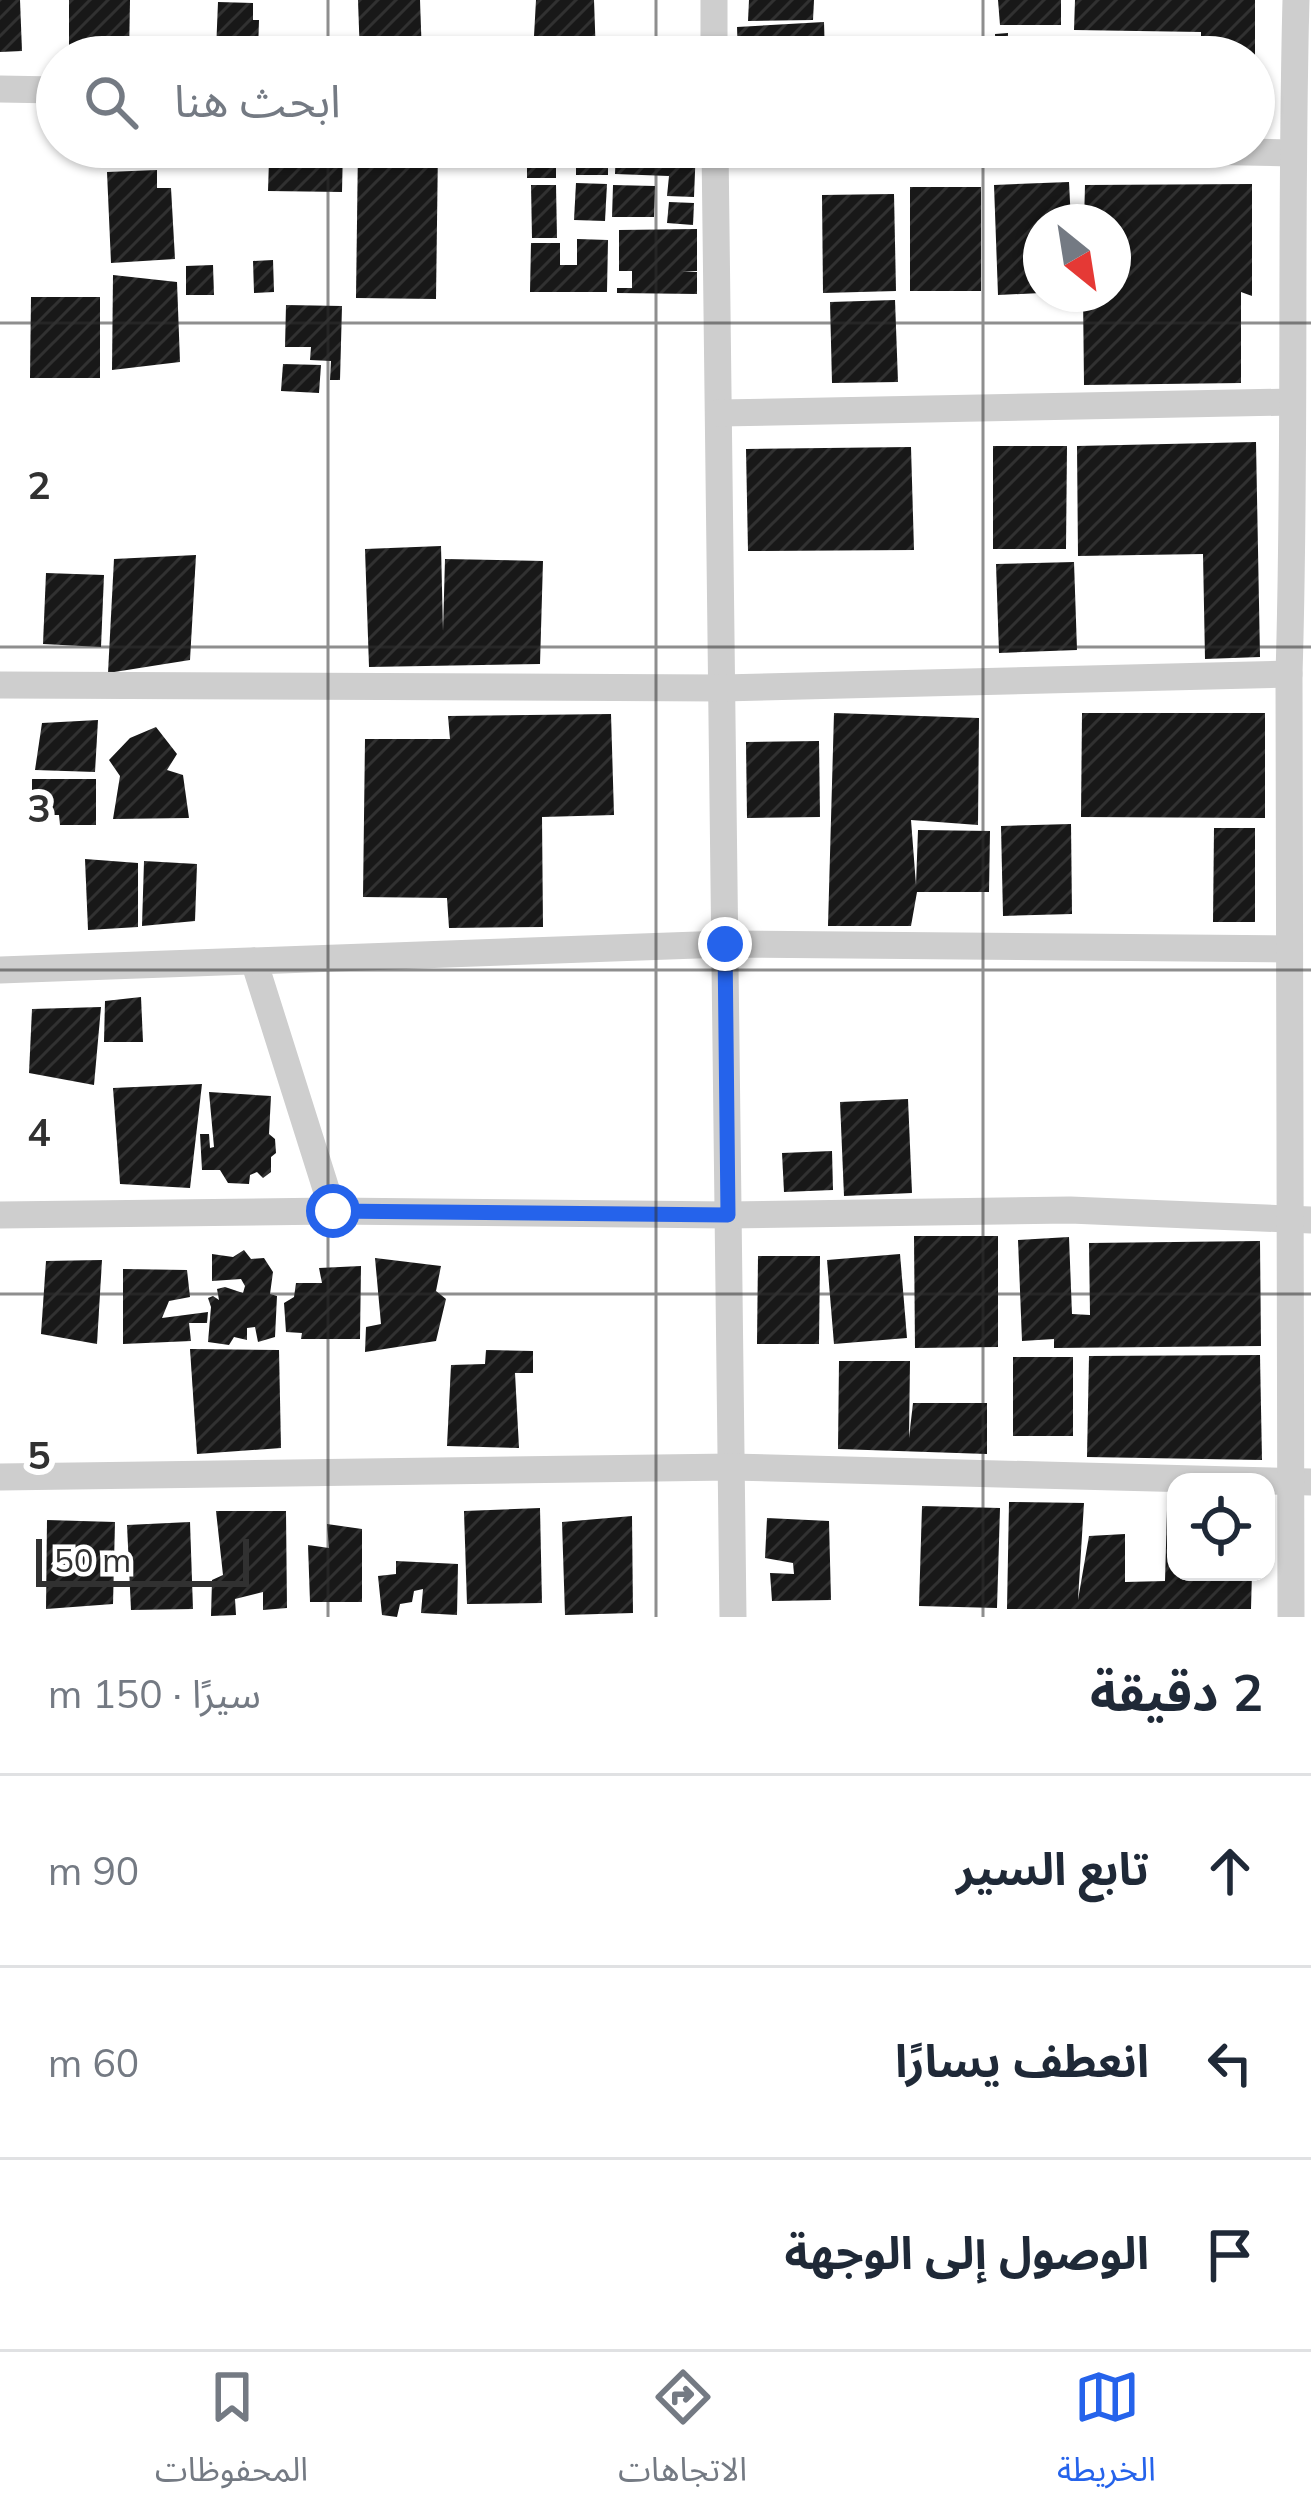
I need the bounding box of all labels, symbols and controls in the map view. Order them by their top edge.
search box [36,36,1275,168]
icon: search [78,69,144,135]
text: ابحث هنا [174,72,341,128]
north arrow [1023,204,1131,312]
text: 2 [27,460,51,509]
text: 3 [27,783,51,832]
route end [698,917,752,971]
text: 4 [27,1107,51,1156]
route start [306,1184,360,1238]
text: 5 [27,1430,51,1479]
map controls [1167,1473,1275,1581]
button: locate [1167,1473,1275,1581]
scale bar [36,1533,249,1586]
text: 50 m [54,1539,131,1580]
text: 2 دقيقة [1090,1660,1263,1724]
text: سيرًا · 150 m [48,1669,261,1718]
icon: ahead [1197,1838,1263,1904]
text: تابع السير [956,1840,1149,1896]
text: 90 m [48,1846,139,1895]
icon: left [1197,2030,1263,2096]
text: انعطف يسارًا [895,2032,1149,2088]
text: 60 m [48,2038,139,2087]
icon: arrive [1197,2222,1263,2288]
text: الوصول إلى الوجهة [785,2224,1149,2280]
tab: المحفوظات [155,2364,308,2505]
tab: الاتجاهات [618,2364,747,2505]
tab: الخريطة [1057,2364,1156,2505]

